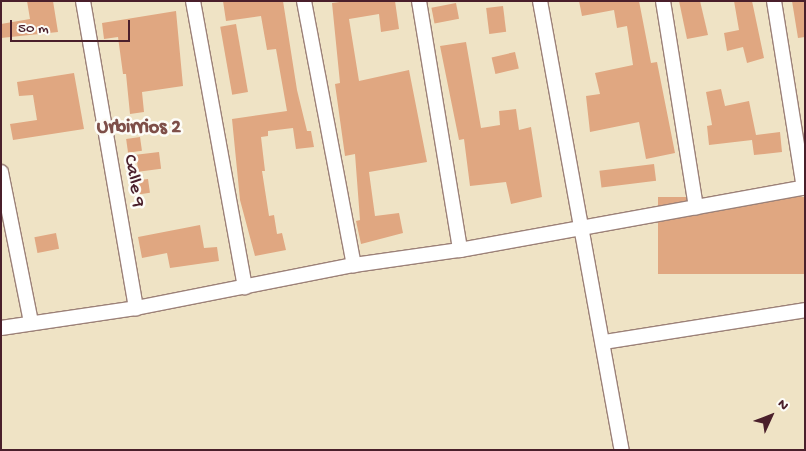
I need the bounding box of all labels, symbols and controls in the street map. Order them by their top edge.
scale bar [12,10,132,42]
text: 50 m [18,20,49,38]
district label: Urbirrios 2 [97,116,181,140]
street label: Calle 9 [117,153,149,209]
north arrow [746,391,796,441]
text: N [773,396,792,415]

